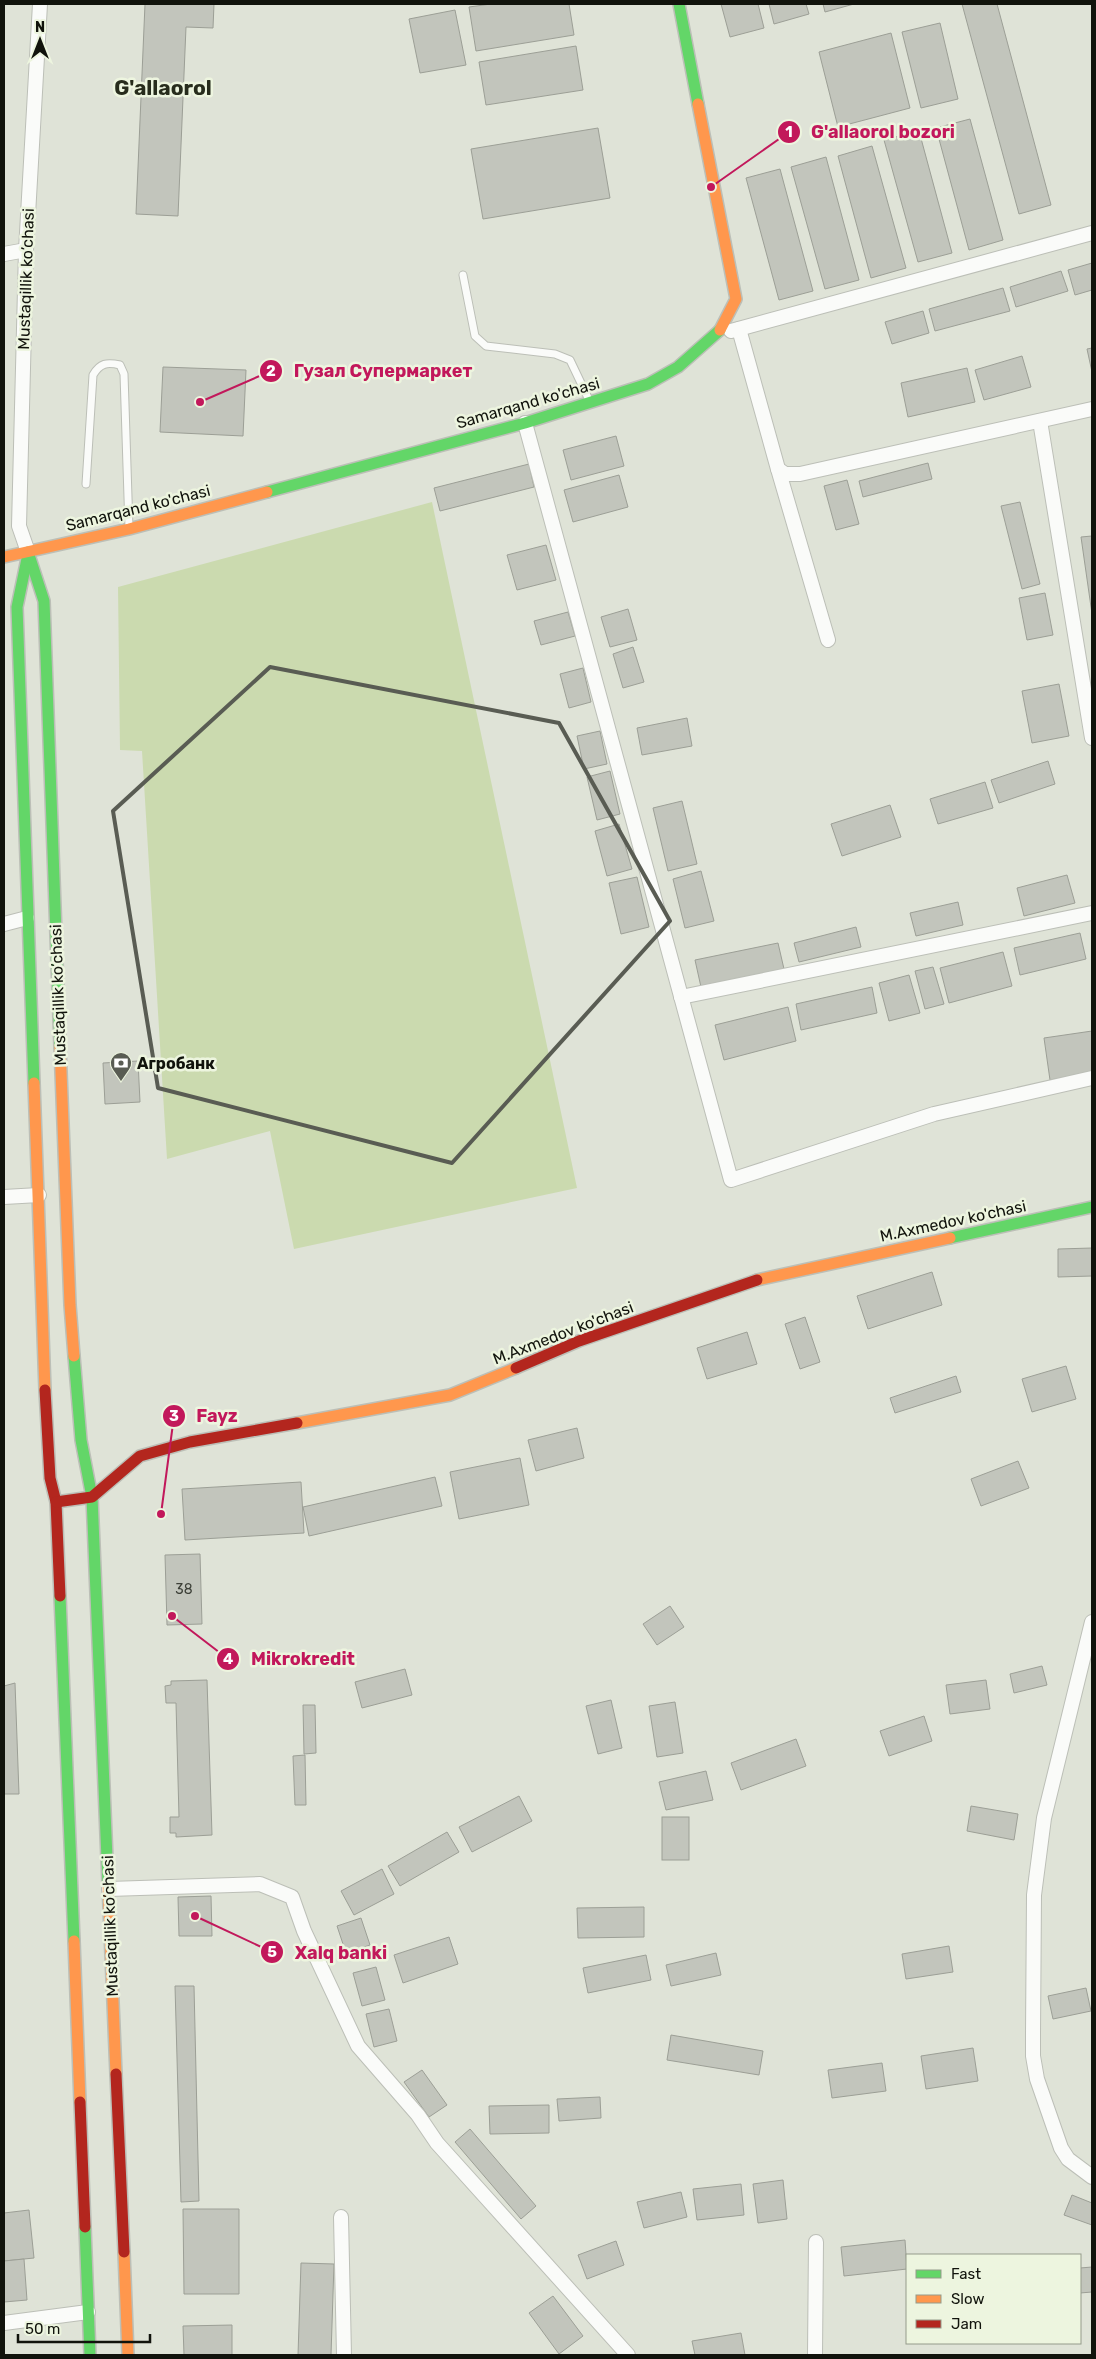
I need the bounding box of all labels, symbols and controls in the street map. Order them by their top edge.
north arrow [15,15,65,65]
text: N [35,19,45,36]
district label: G'allaorol [114,75,212,100]
callout: G'allaorol bozori [776,115,965,148]
text: G'allaorol bozori [811,121,955,143]
text: 1 [785,123,793,141]
street label: Mustaqillik ko’chasi [14,208,38,350]
callout: Гузал Супермаркет [259,354,482,387]
text: Гузал Супермаркет [294,360,472,382]
text: 2 [266,362,276,380]
street label: Samarqand ko'chasi [454,373,602,433]
street label: Samarqand ko'chasi [64,481,212,535]
street label: Mustaqillik ko’chasi [46,924,70,1066]
bank icon: Агробанк [109,1051,133,1082]
place label: Агробанк [137,1054,215,1073]
street label: M.Axmedov ko'chasi [878,1196,1028,1246]
street label: M.Axmedov ko'chasi [490,1297,636,1369]
callout: Fayz [161,1399,248,1432]
text: Fayz [196,1405,238,1427]
text: 3 [169,1407,179,1425]
house number: 38 [175,1581,193,1598]
callout: Mikrokredit [216,1642,365,1675]
text: Mikrokredit [251,1648,355,1670]
text: 4 [223,1650,233,1668]
street label: Mustaqillik ko’chasi [98,1855,122,1997]
callout: Xalq banki [260,1936,397,1969]
text: Xalq banki [295,1942,387,1964]
text: 5 [267,1943,277,1961]
legend [906,2254,1081,2344]
text: Fast [951,2265,981,2283]
text: Slow [951,2290,984,2308]
scale bar [18,2312,150,2344]
text: Jam [951,2315,982,2333]
text: 50 m [25,2320,60,2338]

